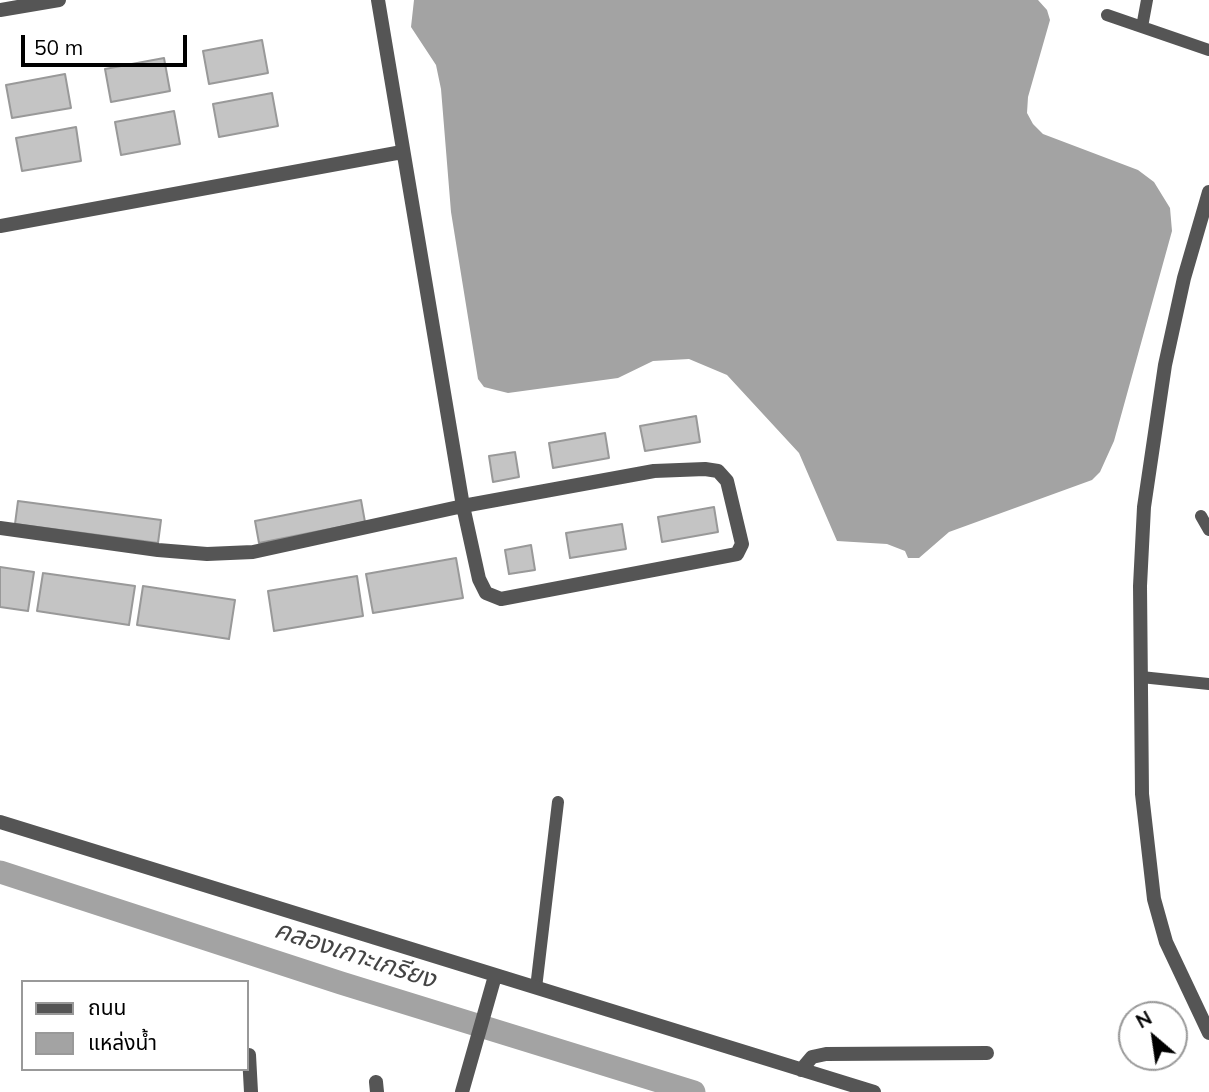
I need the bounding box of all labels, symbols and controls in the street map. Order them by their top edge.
scale bar [24,21,191,65]
text: 50 m [34,34,83,60]
water label: คลองเกาะเกรียง [270,914,440,996]
legend [21,980,248,1071]
text: ถนน [88,994,126,1020]
north arrow [1118,1001,1188,1071]
text: N [1132,1005,1156,1033]
text: แหล่งน้ำ [88,1029,157,1055]

